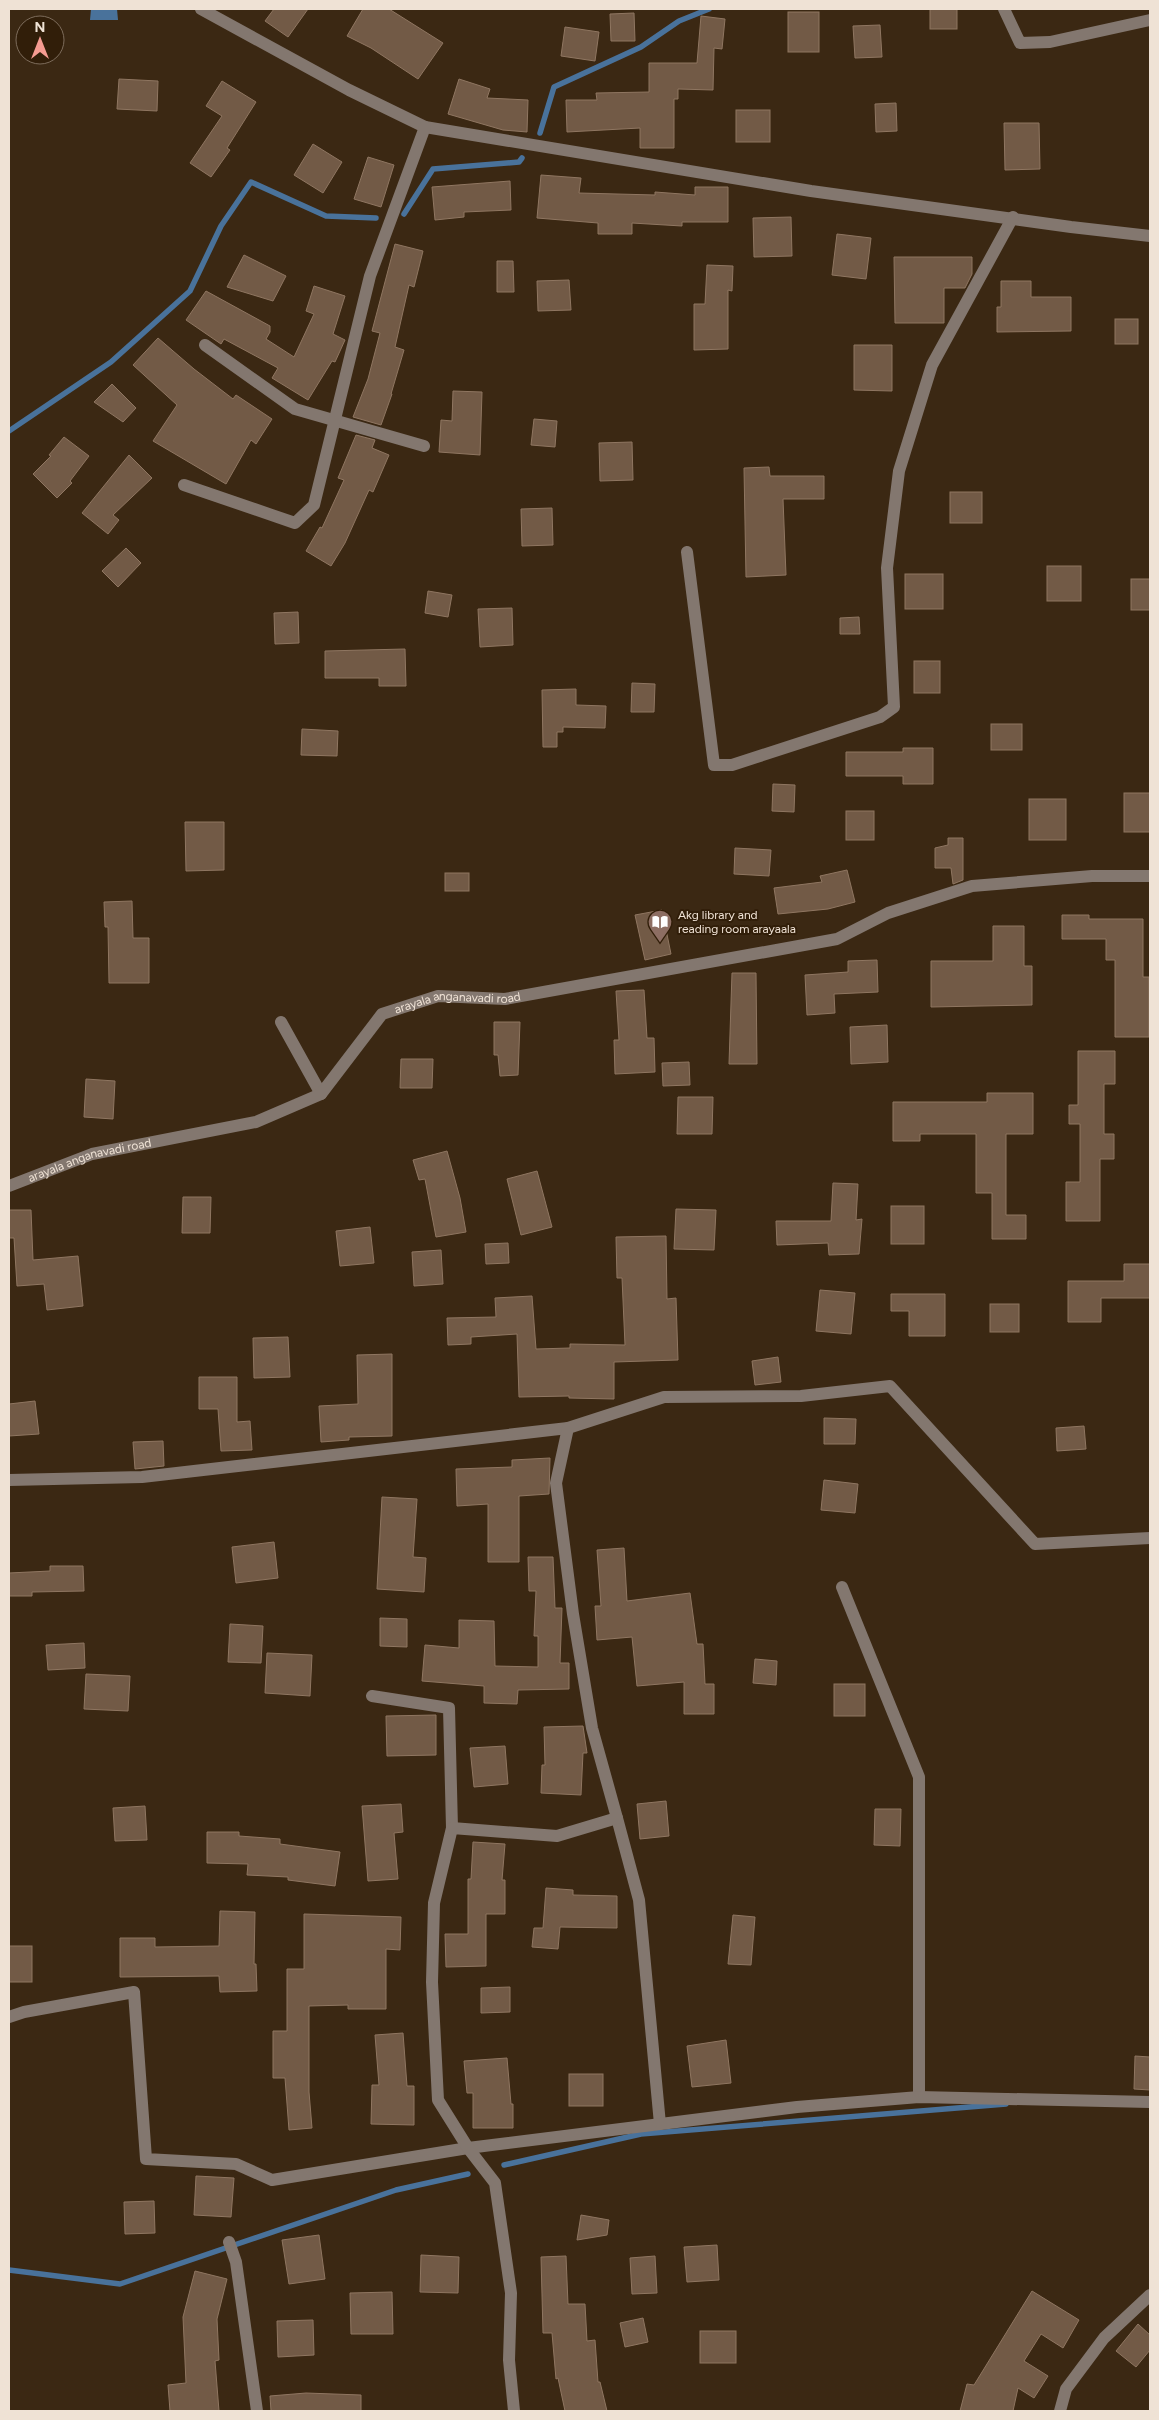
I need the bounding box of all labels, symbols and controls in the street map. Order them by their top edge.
north arrow [15,15,65,65]
text: N [35,19,45,36]
place label: Akg library and reading room arayaala [678,908,796,936]
library icon: Akg library and reading room arayaala [647,909,673,943]
street label: arayala anganavadi road [393,989,522,1017]
street label: arayala anganavadi road [26,1136,152,1185]

